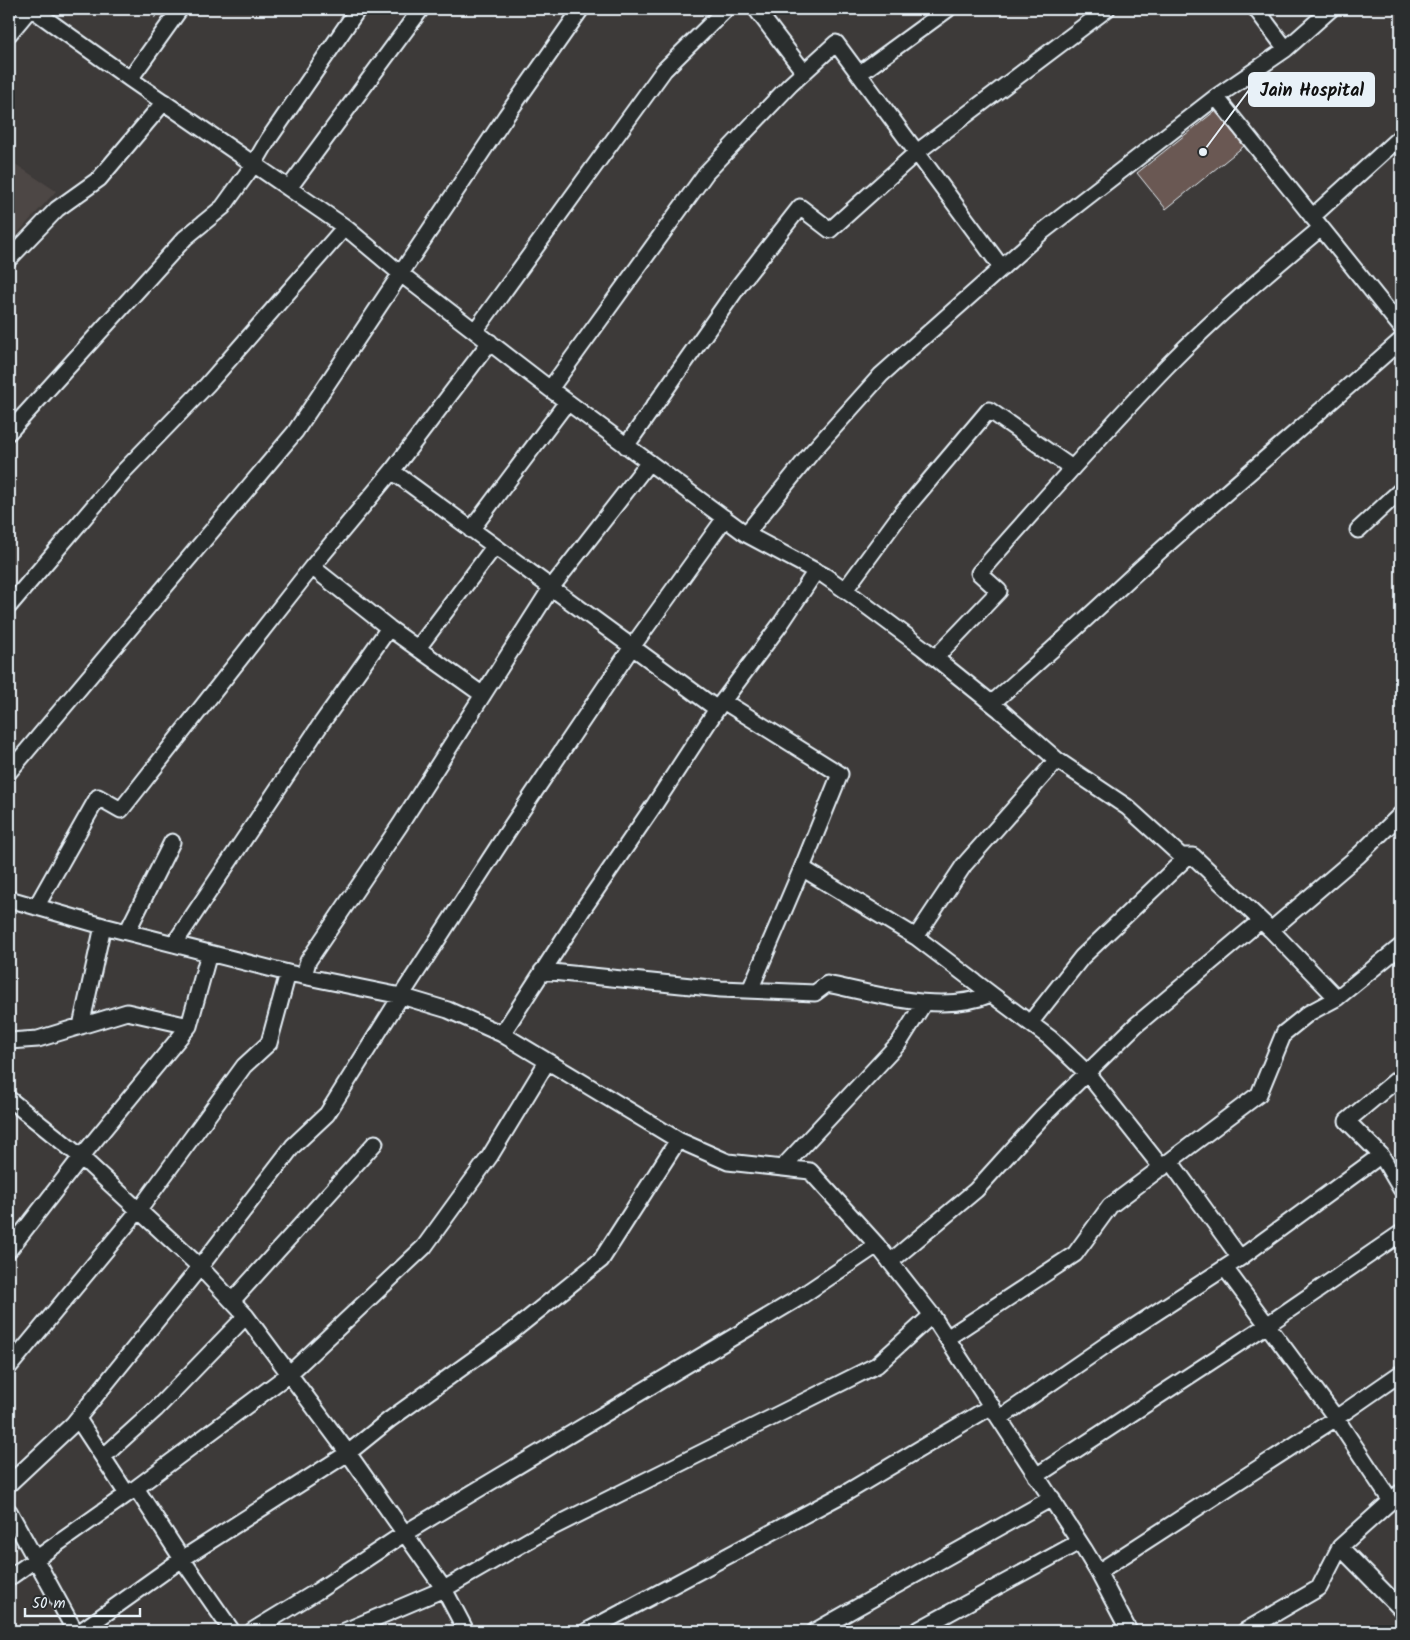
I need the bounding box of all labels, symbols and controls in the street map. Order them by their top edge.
callout: Jain Hospital [1249,73,1374,106]
text: Jain Hospital [1260,77,1364,106]
scale bar [25,1585,140,1617]
text: 50 m [32,1592,66,1616]

